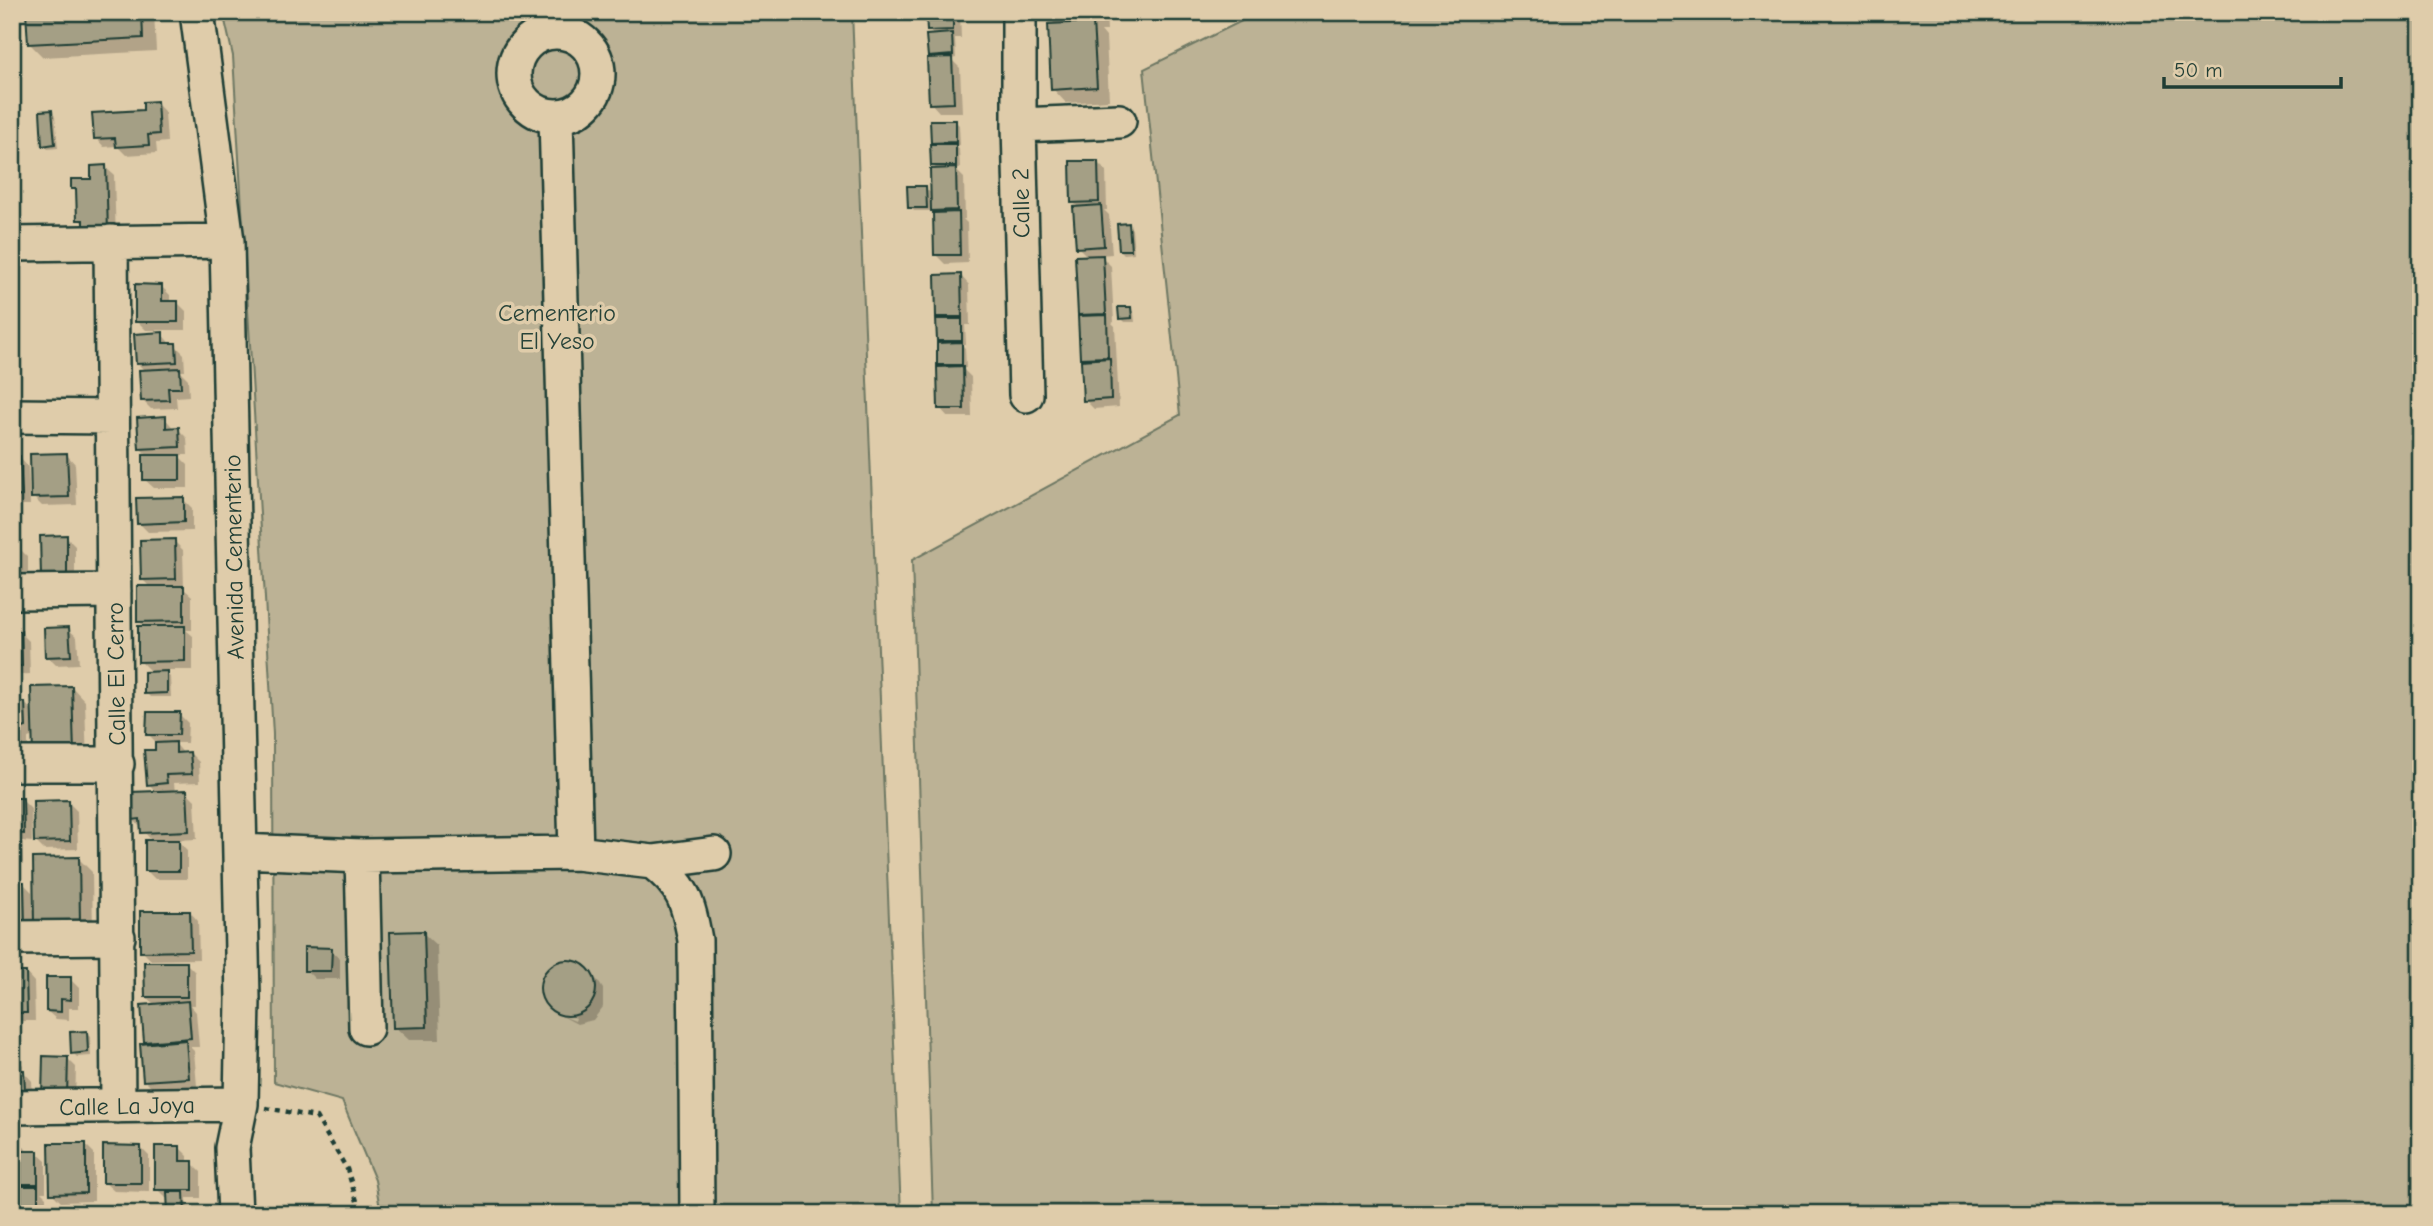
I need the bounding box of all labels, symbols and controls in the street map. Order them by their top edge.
scale bar [2164,46,2340,90]
text: 50 m [2174,58,2223,82]
street label: Calle 2 [1006,168,1036,238]
park label: Cementerio El Yeso [498,299,616,355]
street label: Avenida Cementerio [218,454,250,660]
street label: Calle El Cerro [101,602,131,746]
street label: Calle La Joya [59,1091,195,1121]

